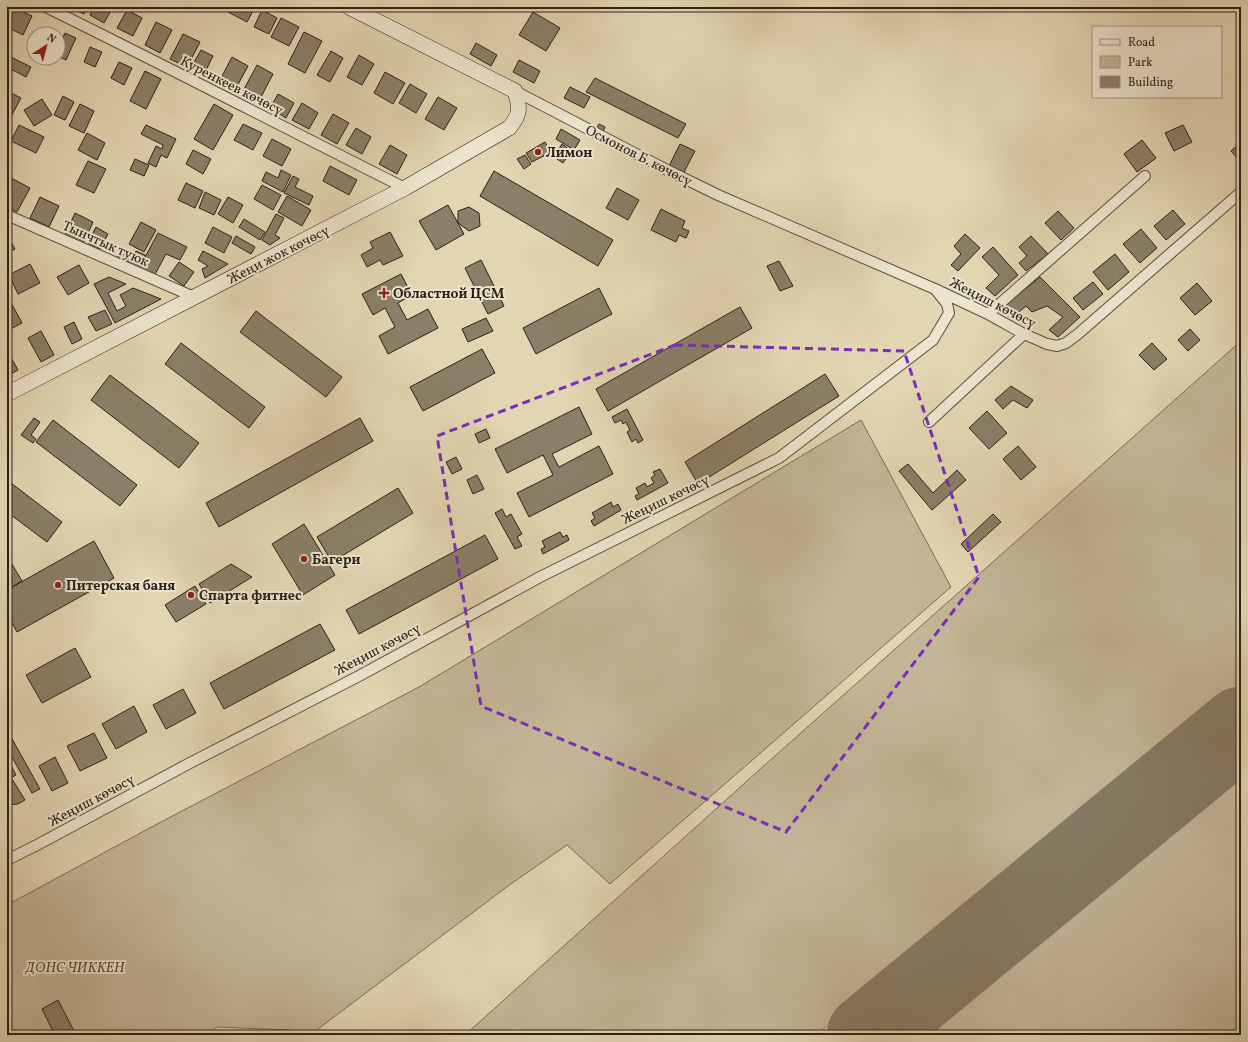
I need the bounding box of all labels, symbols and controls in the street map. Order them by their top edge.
north arrow [26,26,66,66]
legend [1092,26,1222,98]
text: N [43,31,59,48]
text: Road [1128,35,1155,51]
street label: Куренкеев көчөсү [177,52,287,121]
text: Park [1128,55,1153,71]
text: Building [1128,75,1173,91]
street label: Осмонов Б. көчөсү [582,121,695,192]
place label: Лимон [546,144,592,163]
marker: Лимон [533,147,543,157]
street label: Тынчтык туюк [59,217,152,272]
street label: Жеңи жок көчөсү [224,221,333,289]
street label: Жеңиш көчөсү [946,273,1039,334]
place label: Областной ЦСМ [393,285,505,304]
marker: Областной ЦСМ [378,287,390,299]
street label: Жеңиш көчөсү [619,471,713,530]
place label: Багери [312,551,360,570]
marker: Багери [299,554,309,564]
place label: Питерская баня [66,577,175,596]
marker: Питерская баня [53,580,63,590]
place label: Спарта фитнес [199,587,302,606]
marker: Спарта фитнес [186,590,196,600]
street label: Жеңиш көчөсү [331,619,425,681]
street label: Жеңиш көчөсү [45,770,139,832]
park label: ДОНС ЧИККЕН [24,959,125,978]

